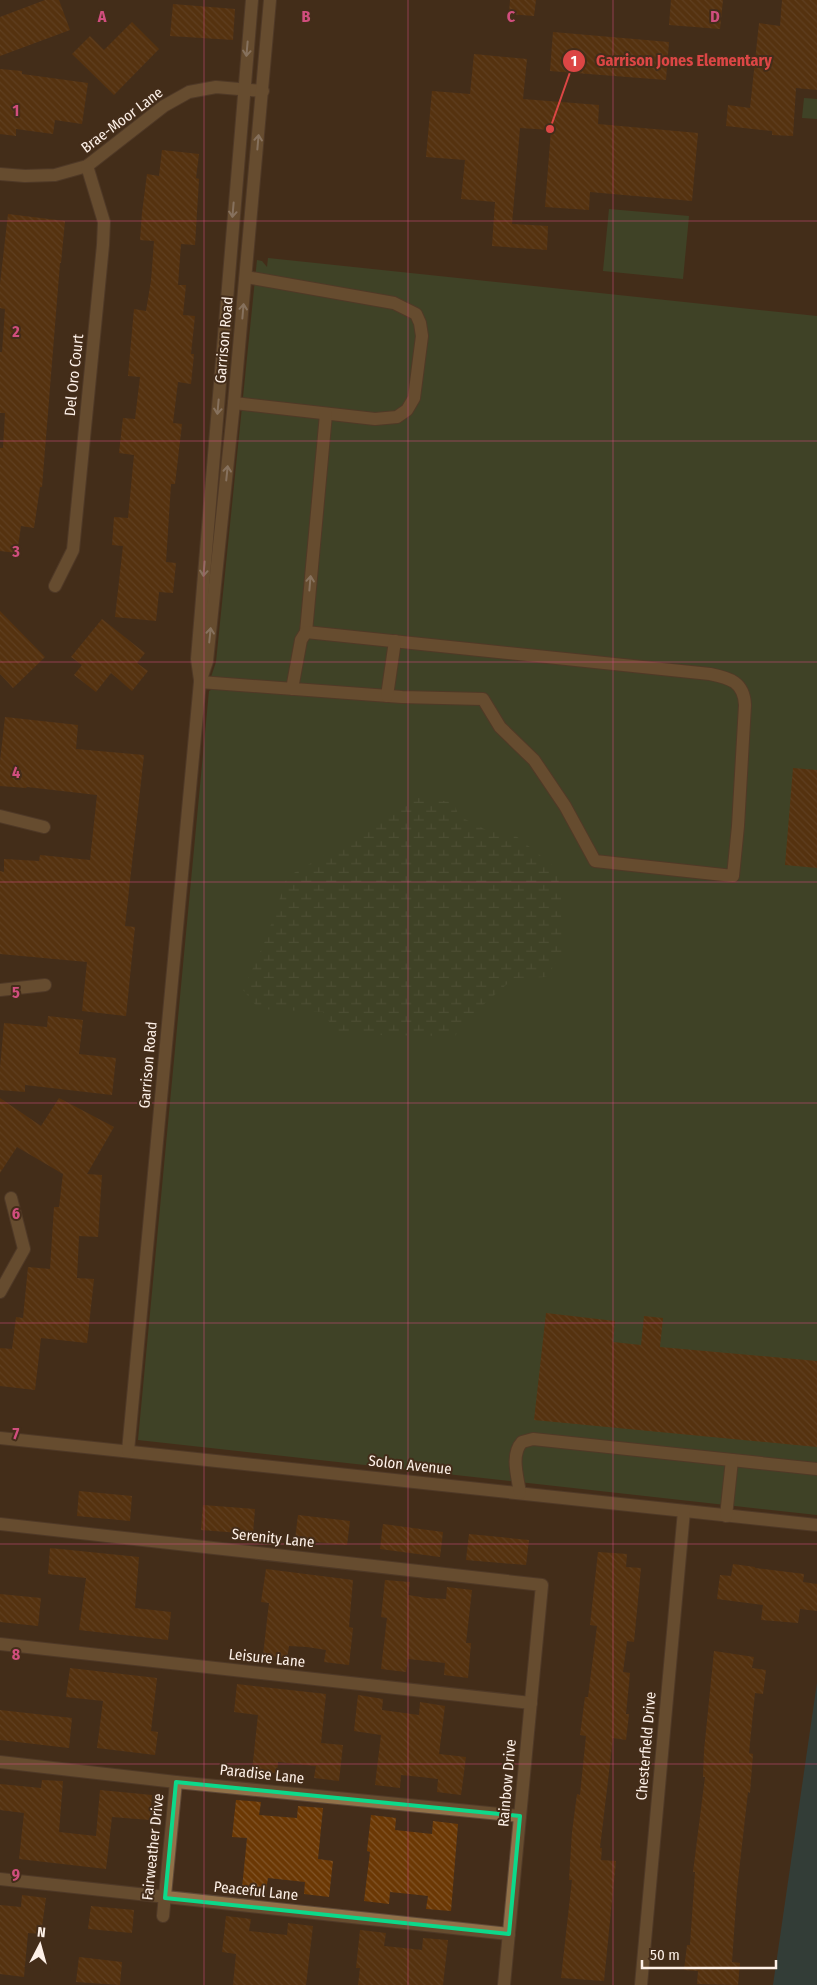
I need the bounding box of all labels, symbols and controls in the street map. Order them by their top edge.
text: A [97,7,107,26]
text: B [302,7,311,26]
text: C [507,7,516,26]
text: D [710,7,720,26]
one-way arrow [243,40,252,56]
callout: Garrison Jones Elementary [561,45,782,76]
text: Garrison Jones Elementary [596,51,772,70]
text: 1 [571,52,577,70]
street label: Brae-Moor Lane [78,83,166,157]
text: 1 [13,101,19,120]
one-way arrow [253,134,263,150]
one-way arrow [228,202,238,218]
street label: Garrison Road [211,296,237,384]
one-way arrow [238,304,248,320]
text: 2 [11,322,20,341]
street label: Del Oro Court [61,333,87,417]
one-way arrow [214,399,223,415]
one-way arrow [222,465,232,481]
text: 3 [11,542,20,561]
one-way arrow [200,561,209,577]
one-way arrow [305,575,315,591]
one-way arrow [205,627,215,643]
text: 4 [12,763,20,782]
text: 5 [12,983,20,1002]
street label: Garrison Road [135,1021,161,1109]
text: 6 [12,1204,20,1223]
text: 7 [13,1424,20,1443]
street label: Solon Avenue [367,1452,453,1478]
street label: Serenity Lane [231,1525,315,1551]
text: 8 [12,1645,21,1664]
street label: Leisure Lane [228,1645,306,1671]
street label: Chesterfield Drive [632,1691,660,1801]
street label: Rainbow Drive [494,1738,520,1828]
street label: Paradise Lane [219,1761,305,1787]
street label: Fairweather Drive [138,1793,168,1901]
text: 9 [12,1865,20,1884]
street label: Peaceful Lane [213,1878,299,1904]
north arrow [15,1920,65,1970]
text: N [36,1924,46,1941]
scale bar [642,1938,776,1970]
text: 50 m [650,1946,680,1964]

